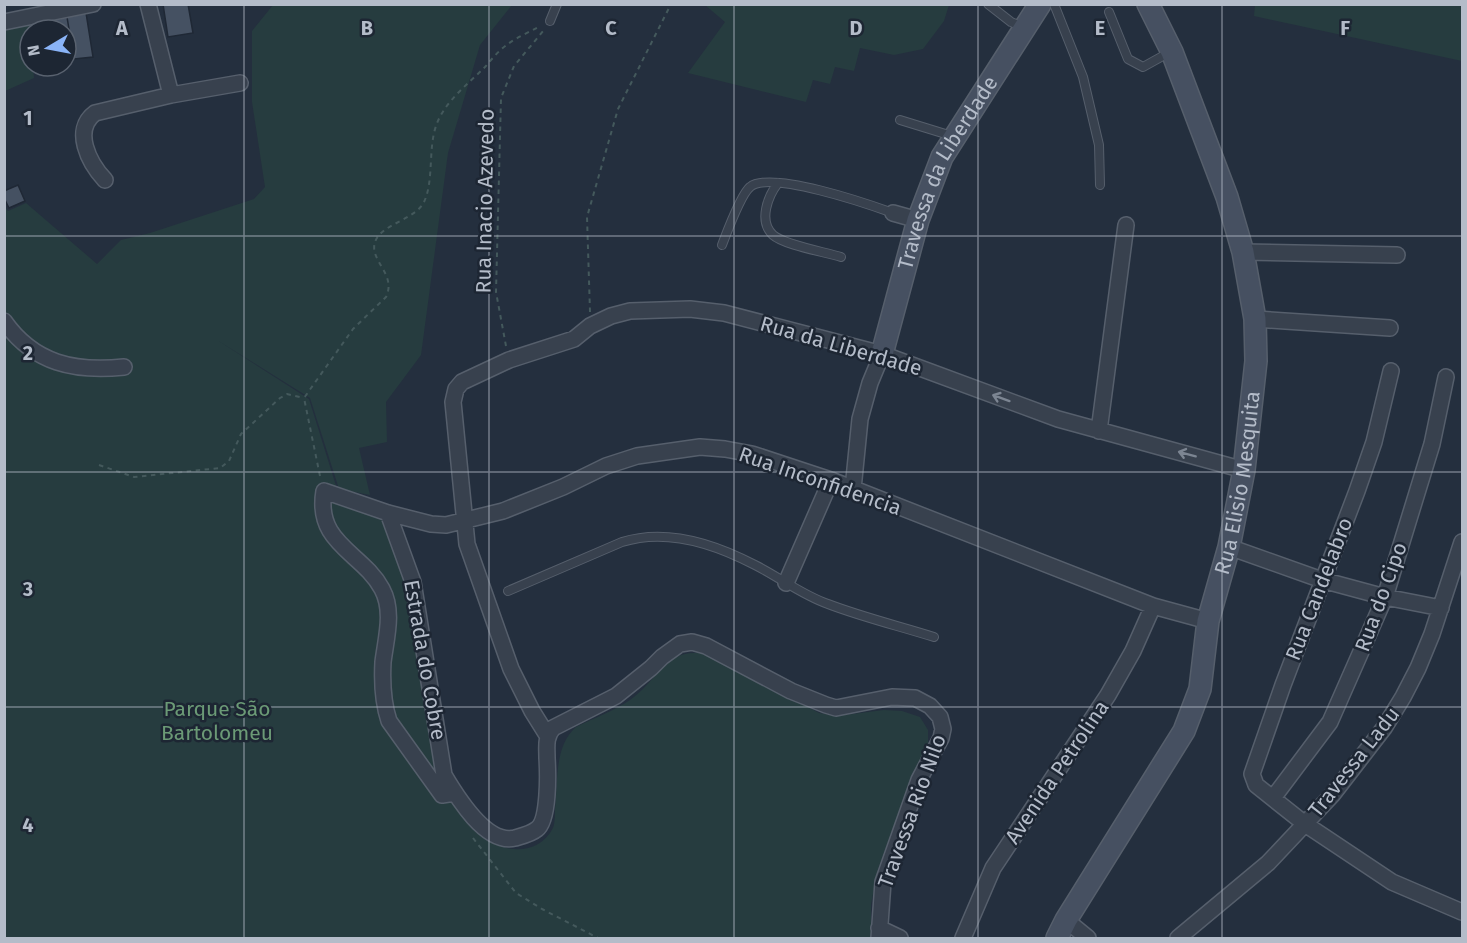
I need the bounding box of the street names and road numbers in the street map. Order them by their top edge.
street label: Travessa da Liberdade [892,71,1004,272]
street label: Rua Inacio Azevedo [470,108,500,294]
street label: Rua da Liberdade [757,310,925,382]
street label: Rua Elisio Mesquita [1209,390,1266,578]
street label: Rua Inconfidencia [735,441,905,521]
street label: Rua Candelabro [1280,514,1358,664]
street label: Rua do Cipo [1349,539,1413,655]
street label: Estrada do Cobre [398,578,452,742]
street label: Avenida Petrolina [999,695,1115,849]
street label: Travessa Ladu [1303,702,1405,822]
street label: Travessa Rio Nilo [872,731,952,891]

